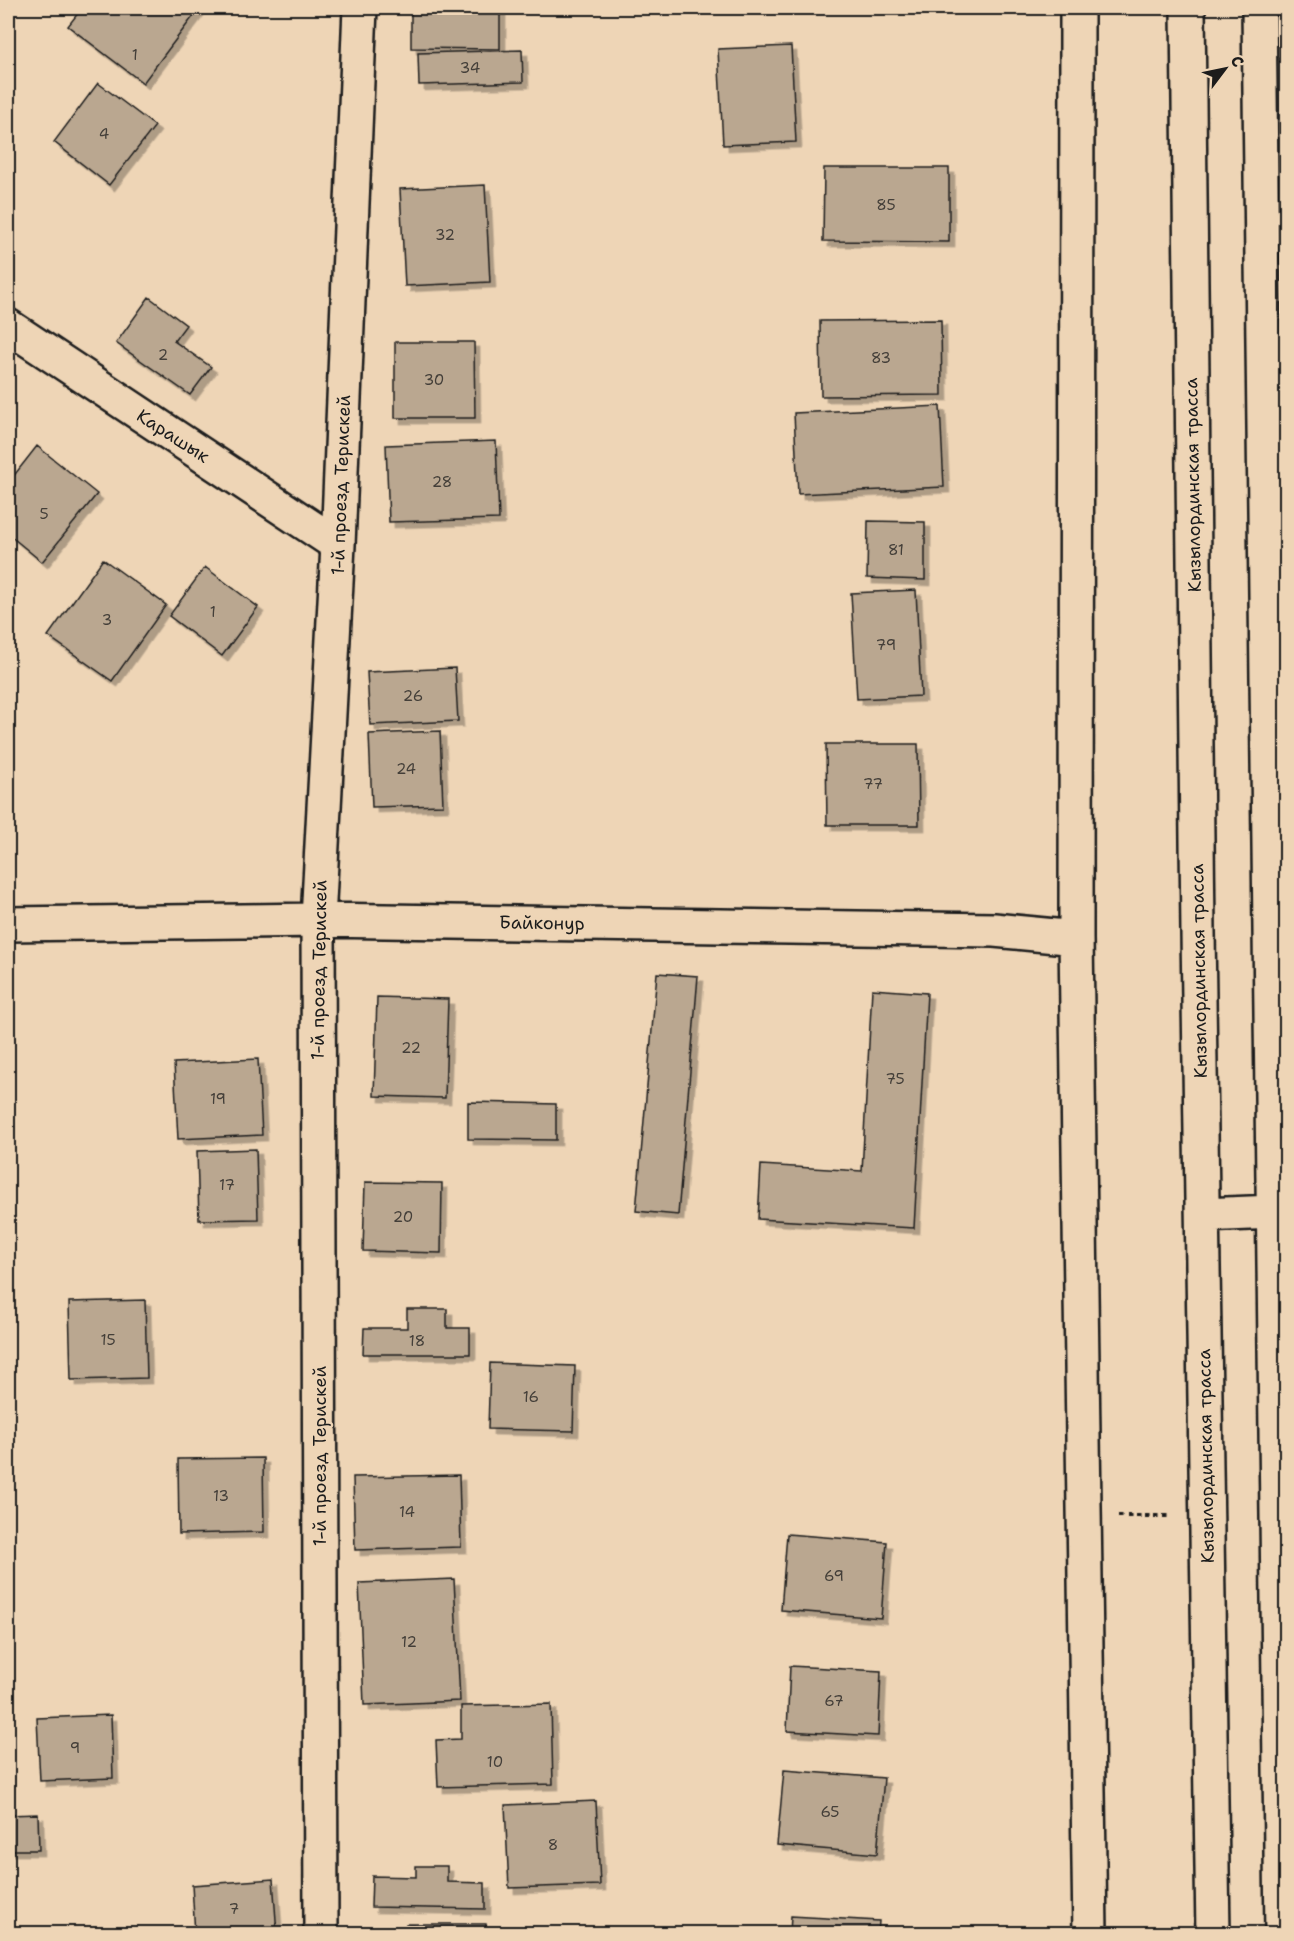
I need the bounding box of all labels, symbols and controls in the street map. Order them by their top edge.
north arrow [1195,39,1255,99]
house number: 1 [132,45,138,65]
text: С [1226,52,1249,71]
house number: 34 [460,58,480,78]
house number: 4 [99,124,109,144]
house number: 85 [876,195,896,215]
house number: 32 [435,225,455,245]
house number: 2 [158,345,168,365]
house number: 83 [871,348,891,368]
house number: 30 [424,370,444,390]
street label: Кызылординская трасса [1179,378,1207,592]
street label: 1-й проезд Терискей [326,394,356,576]
street label: Карашык [132,404,214,469]
house number: 28 [432,472,452,492]
house number: 5 [39,504,49,524]
house number: 81 [888,540,904,560]
house number: 1 [210,602,216,622]
house number: 3 [102,610,112,630]
house number: 79 [876,635,896,655]
house number: 26 [403,686,423,706]
house number: 24 [396,759,416,779]
house number: 77 [863,774,883,794]
street label: Кызылординская трасса [1185,864,1213,1078]
street label: 1-й проезд Терискей [305,879,333,1060]
street label: Байконур [499,910,585,936]
house number: 22 [401,1038,421,1058]
house number: 75 [885,1069,905,1089]
house number: 19 [210,1089,226,1109]
house number: 17 [219,1175,235,1195]
house number: 20 [393,1207,413,1227]
house number: 15 [100,1330,116,1350]
house number: 18 [409,1331,425,1351]
street label: Кызылординская трасса [1192,1349,1220,1563]
street label: 1-й проезд Терискей [308,1366,332,1546]
house number: 16 [523,1387,539,1407]
house number: 13 [213,1486,229,1506]
house number: 14 [399,1502,415,1522]
house number: 69 [824,1566,844,1586]
house number: 12 [401,1632,417,1652]
house number: 67 [824,1691,844,1711]
house number: 9 [70,1738,80,1758]
house number: 10 [487,1752,503,1772]
house number: 65 [820,1802,840,1822]
house number: 8 [548,1835,558,1855]
house number: 7 [229,1899,239,1919]

